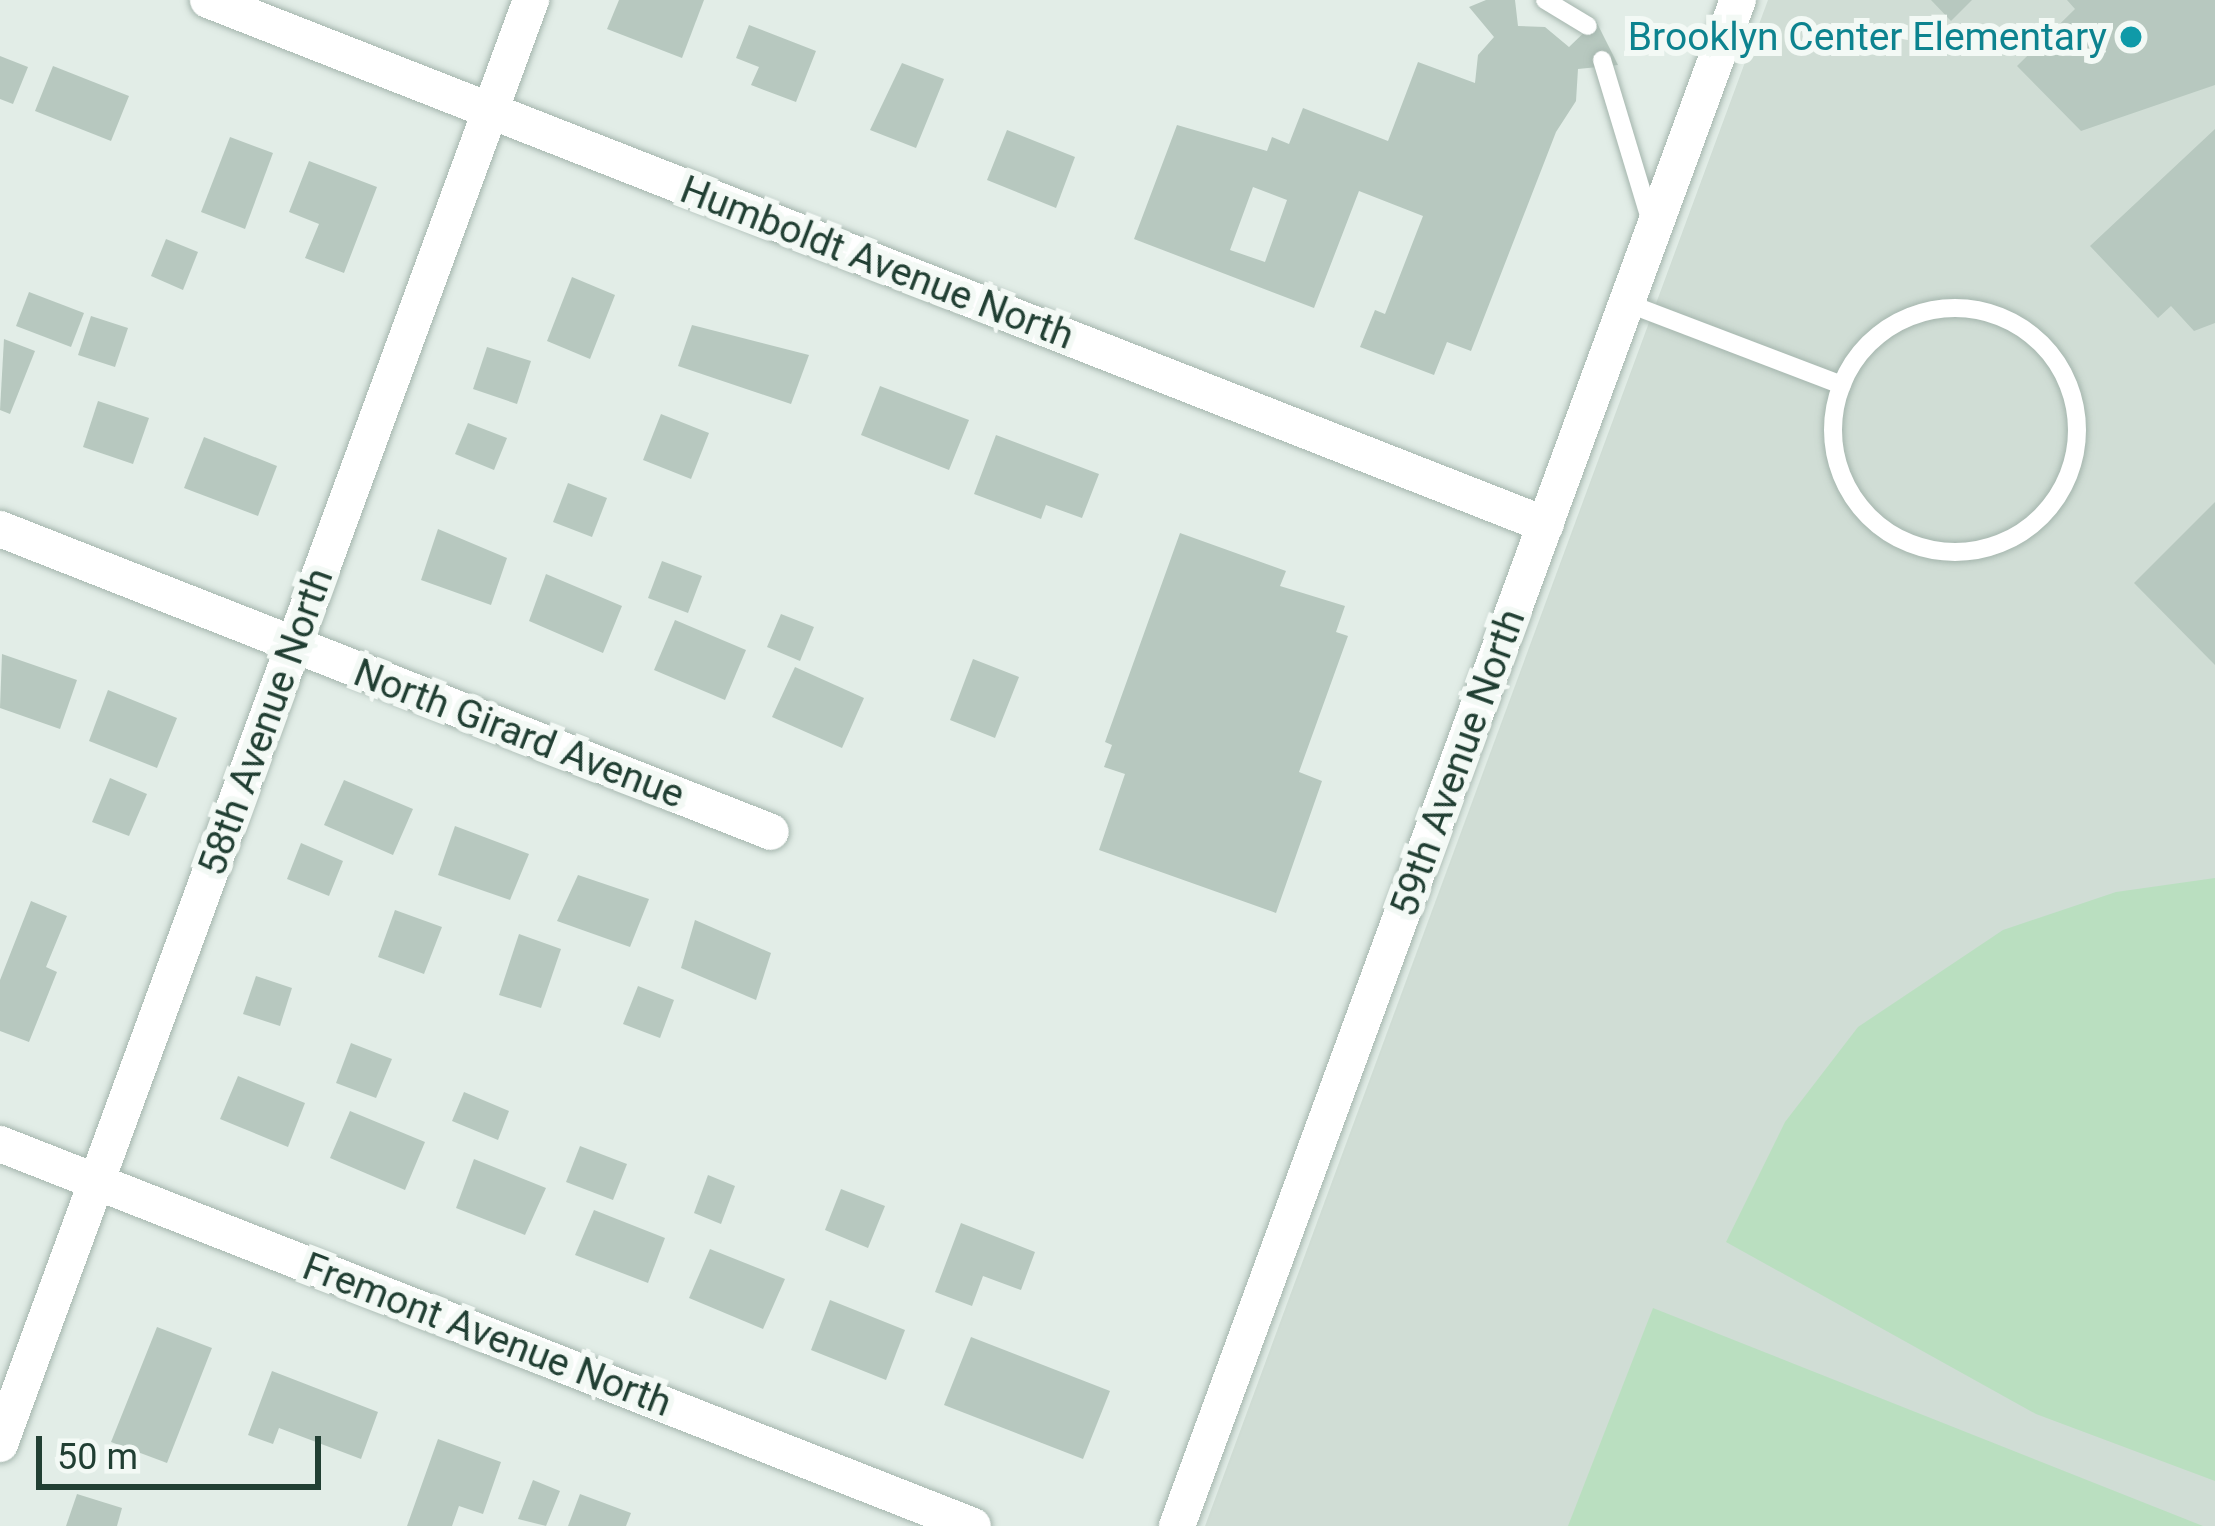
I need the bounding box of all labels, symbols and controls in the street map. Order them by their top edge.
place label: Brooklyn Center Elementary [1628,14,2107,60]
marker: Brooklyn Center Elementary [2118,24,2144,50]
street label: Humboldt Avenue North [674,166,1080,360]
street label: 58th Avenue North [189,562,343,882]
street label: 59th Avenue North [1381,603,1535,923]
street label: North Girard Avenue [347,649,691,819]
street label: Fremont Avenue North [296,1243,678,1427]
scale bar [42,1412,327,1486]
text: 50 m [57,1436,138,1478]

